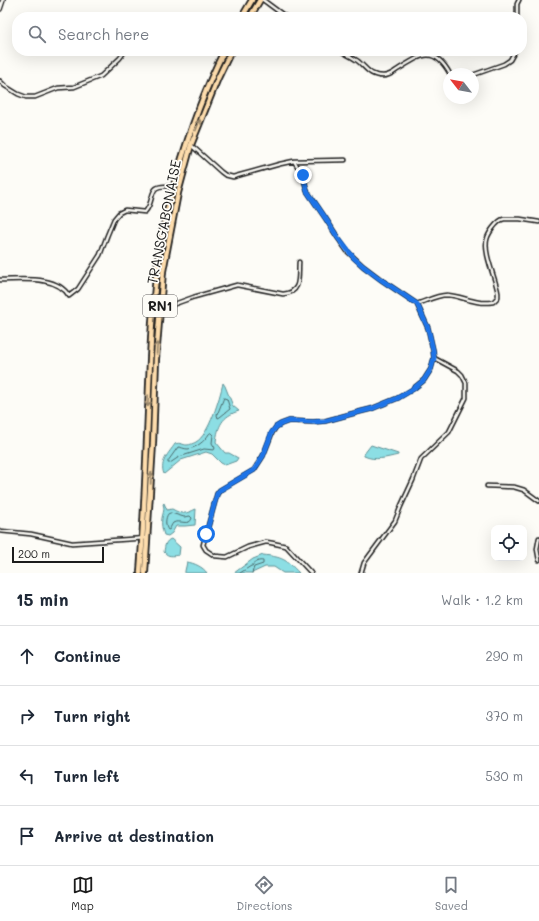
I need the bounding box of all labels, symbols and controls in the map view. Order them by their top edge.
search box [12,12,527,56]
icon: search [26,23,48,45]
text: Search here [58,24,149,44]
north arrow [443,68,479,104]
one-way arrow [195,120,203,132]
street label: TRANSGABONAISE [142,158,185,286]
route end [294,166,312,184]
road number: RN1 [143,295,177,317]
one-way arrow [153,342,160,355]
one-way arrow [144,394,152,407]
one-way arrow [147,472,154,485]
route start [197,525,215,543]
map controls [491,525,527,561]
button: locate [491,525,527,561]
scale bar [12,545,104,564]
text: 200 m [18,546,50,561]
text: 15 min [16,588,69,610]
text: Walk · 1.2 km [441,591,523,608]
icon: ahead [16,645,38,667]
text: Continue [54,646,121,666]
text: 290 m [486,647,523,664]
icon: right [16,705,38,727]
text: Turn right [54,706,131,726]
text: 370 m [486,707,523,724]
icon: left [16,765,38,787]
text: Turn left [54,766,119,786]
text: 530 m [485,767,523,784]
icon: arrive [16,825,38,847]
text: Arrive at destination [54,826,214,846]
tab: Map [71,874,94,913]
tab: Directions [236,874,292,913]
tab: Saved [435,874,468,913]

